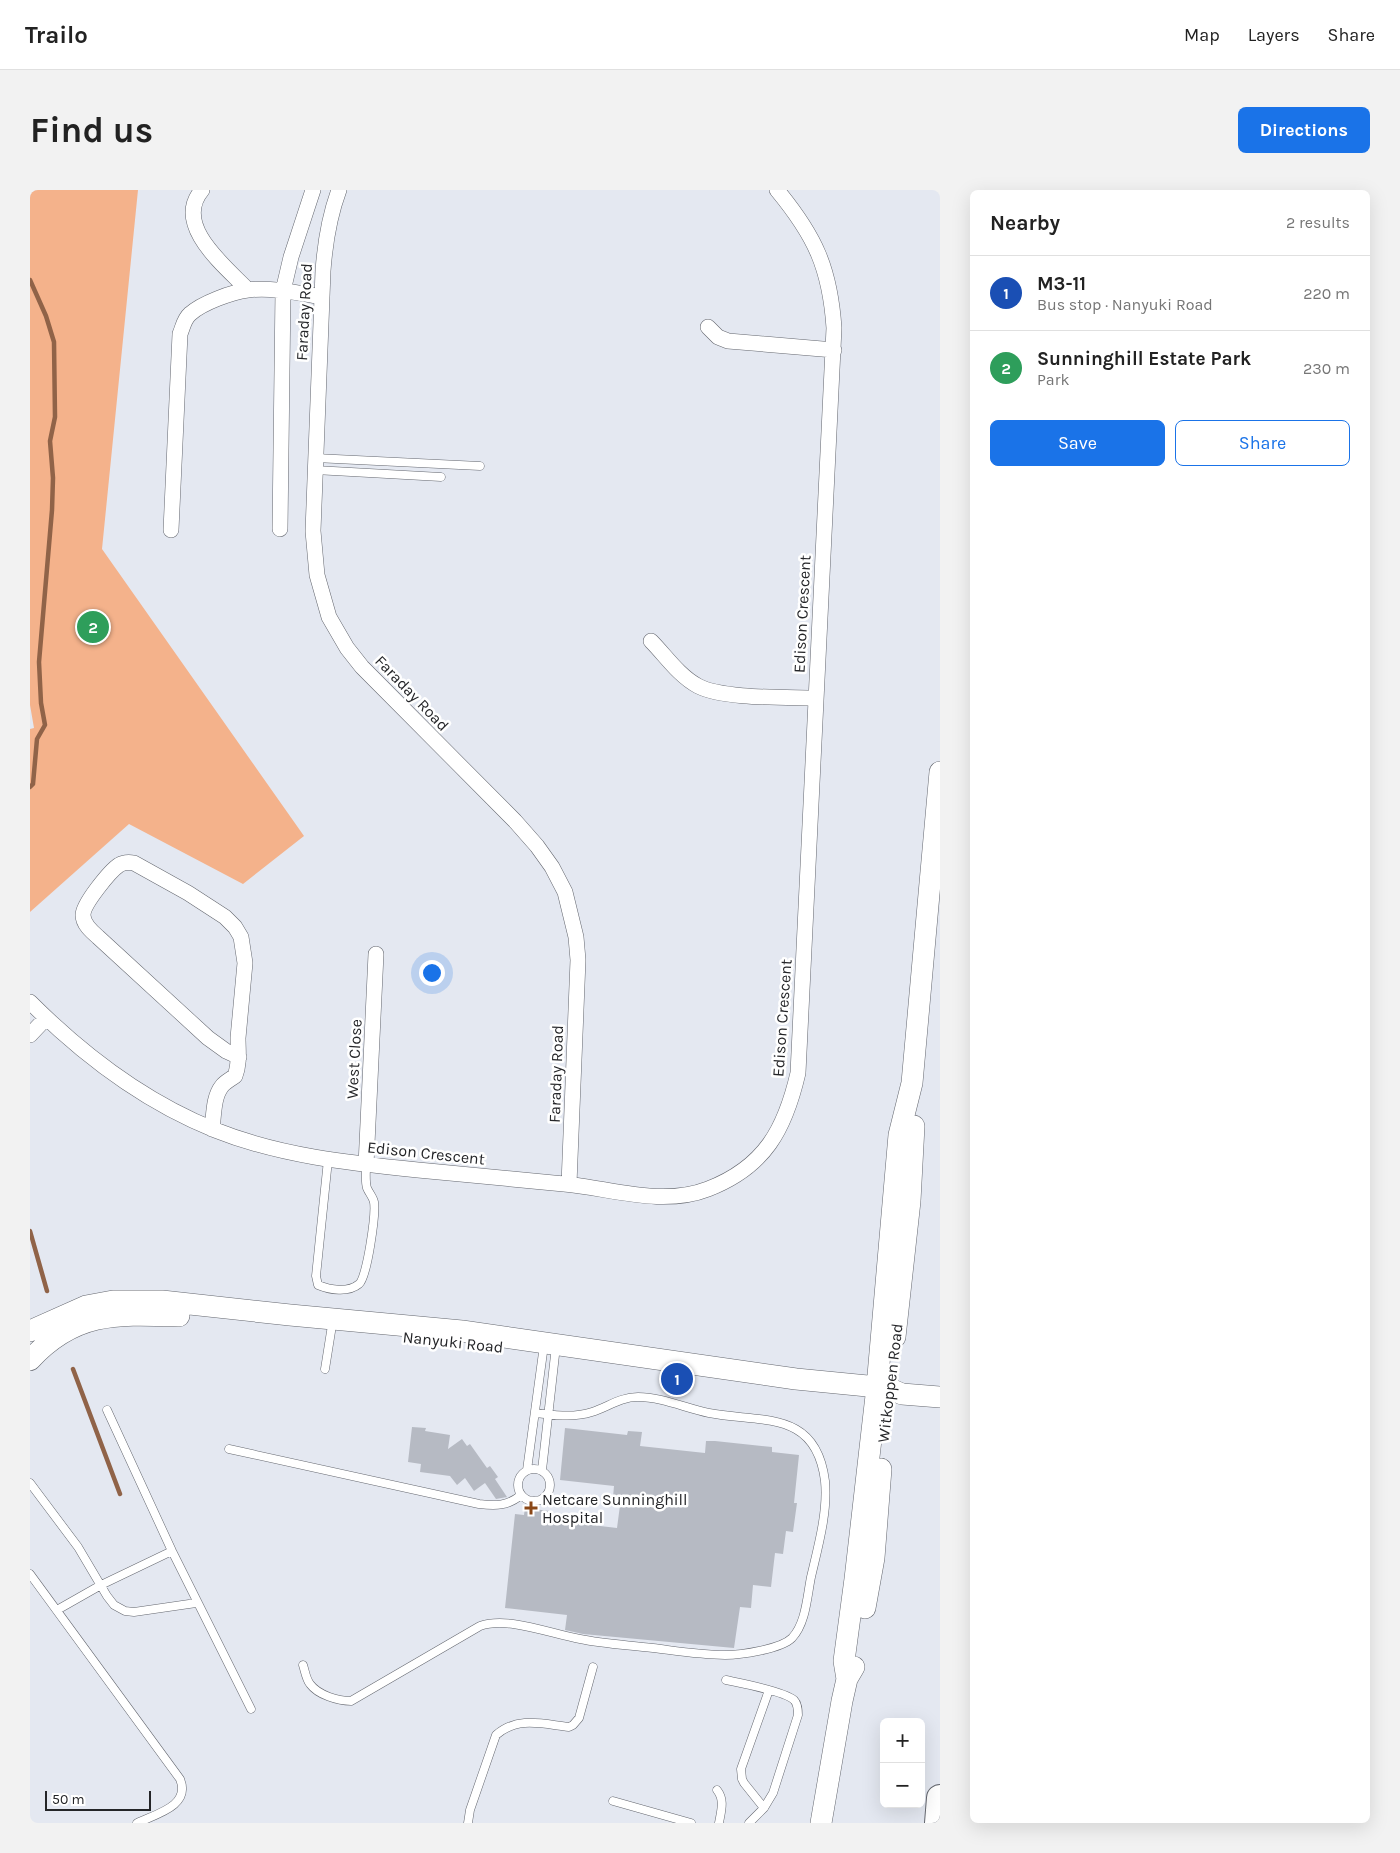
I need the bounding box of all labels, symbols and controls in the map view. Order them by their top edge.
text: Trailo [25,21,88,49]
text: Map [1184,24,1220,46]
text: Layers [1248,24,1300,46]
text: Share [1328,24,1375,46]
button: Directions [1238,107,1370,153]
text: Find us [30,110,153,151]
text: Nearby [990,211,1060,235]
text: 2 results [1286,213,1350,232]
street label: Faraday Road [292,263,316,361]
text: M3-11 [1037,273,1086,295]
text: 1 [1003,284,1009,303]
text: 220 m [1303,284,1350,303]
text: Bus stop · Nanyuki Road [1037,295,1213,314]
text: Sunninghill Estate Park [1037,348,1251,370]
text: 2 [1001,359,1011,378]
text: 230 m [1303,359,1350,378]
text: Park [1037,370,1069,389]
button: Save [990,420,1165,466]
button: Share [1175,420,1350,466]
street label: Edison Crescent [789,554,815,674]
pin: 2 [77,608,109,646]
street label: Faraday Road [371,651,453,735]
street label: Edison Crescent [768,958,796,1078]
your location [419,960,445,986]
street label: West Close [342,1019,366,1099]
street label: Faraday Road [545,1025,567,1123]
street label: Edison Crescent [366,1137,486,1169]
street label: Witkoppen Road [873,1322,907,1444]
street label: Nanyuki Road [402,1327,504,1357]
pin: 1 [661,1360,693,1398]
place label: Netcare Sunninghill Hospital [542,1490,688,1527]
marker: Netcare Sunninghill Hospital [524,1501,538,1515]
map controls [880,1718,925,1808]
button: + [880,1718,925,1763]
button: − [880,1763,925,1808]
scale bar [45,1788,151,1811]
text: 50 m [52,1791,85,1808]

